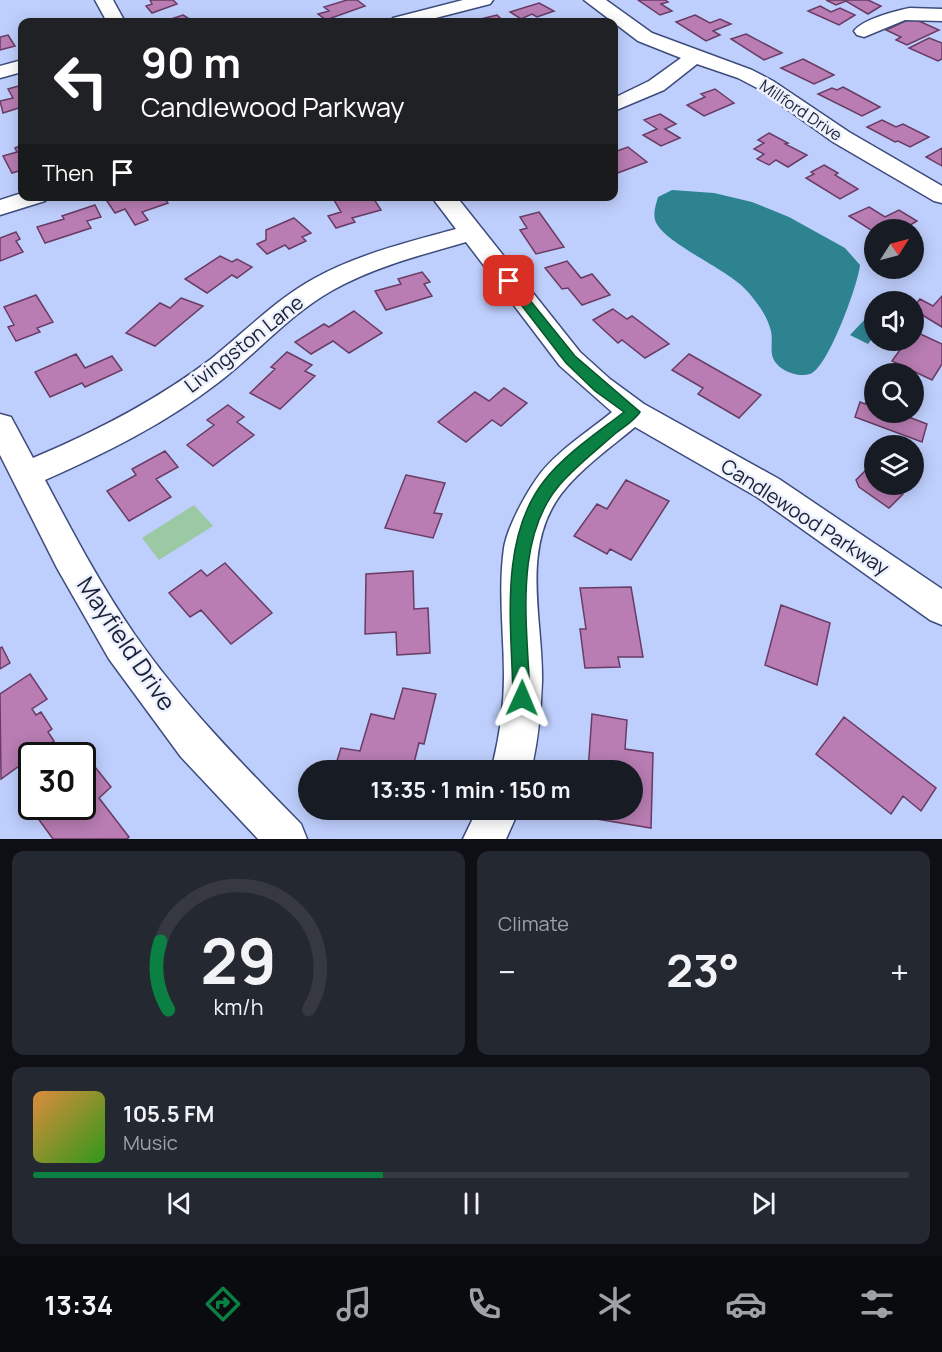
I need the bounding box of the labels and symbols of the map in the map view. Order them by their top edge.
street label: Millford Drive [755,74,847,146]
north arrow [864,219,924,279]
pin [483,255,534,306]
street label: Livingston Lane [179,289,309,399]
street label: Candlewood Parkway [716,452,895,581]
street label: Mayfield Drive [70,570,184,717]
position arrow [490,666,554,730]
speed limit sign: 30 [18,742,96,820]

